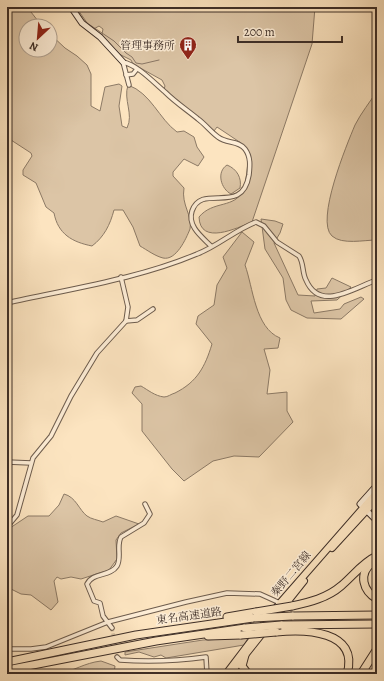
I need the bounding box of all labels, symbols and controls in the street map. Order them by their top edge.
north arrow [18,18,58,58]
scale bar [238,18,342,44]
text: 200 m [244,24,275,40]
building icon: 管理事務所 [178,35,198,60]
text: N [27,38,41,55]
place label: 管理事務所 [120,38,175,53]
street label: 秦野二宮線 [268,548,314,600]
street label: 東名高速道路 [155,604,223,628]

